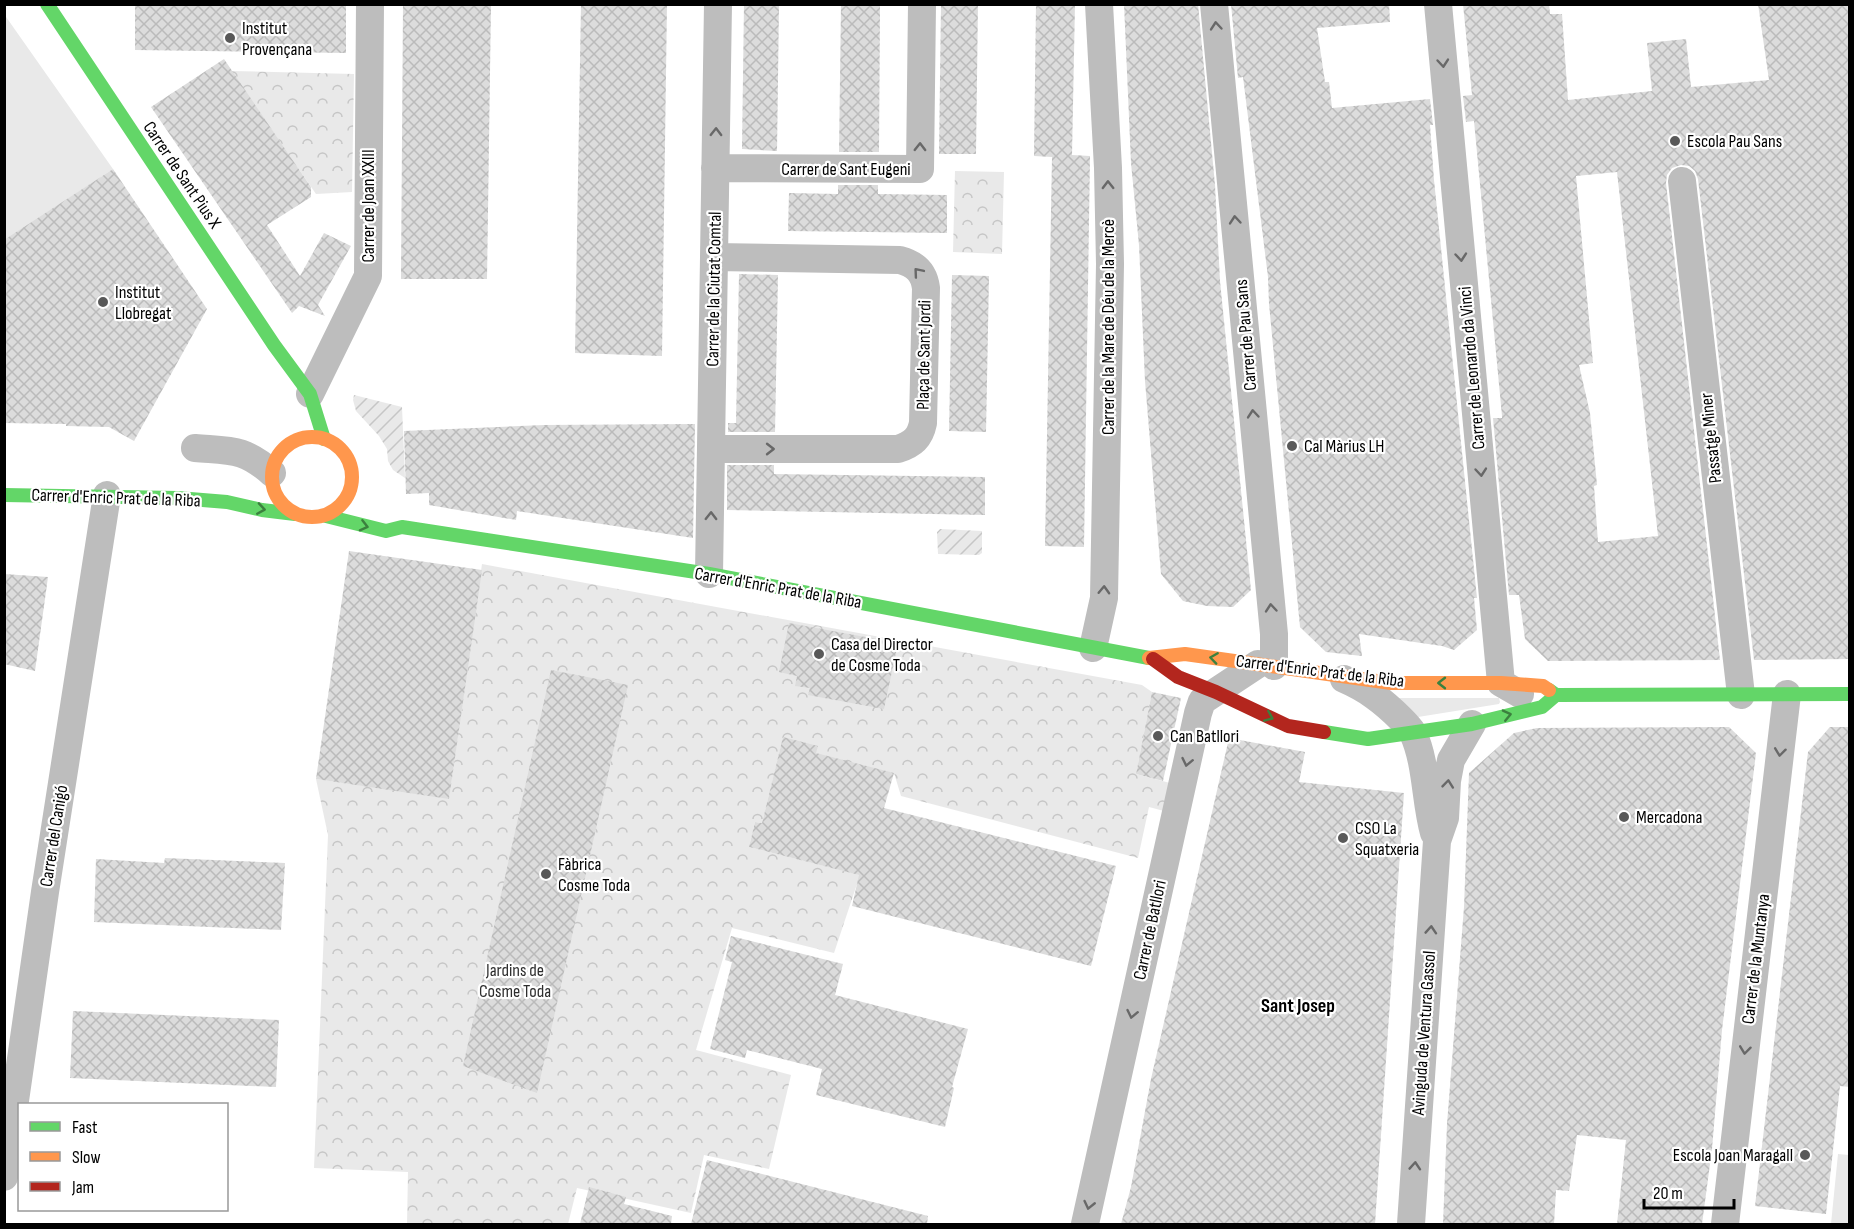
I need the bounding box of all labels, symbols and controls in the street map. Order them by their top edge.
place label: Institut Provençana [242,18,312,60]
one-way arrow [1210,21,1223,30]
marker: Institut Provençana [223,31,237,45]
one-way arrow [1436,58,1449,67]
street label: Carrer de Sant Pius X [138,118,226,233]
one-way arrow [710,127,722,136]
place label: Escola Pau Sans [1687,131,1782,152]
marker: Escola Pau Sans [1668,134,1682,148]
one-way arrow [914,143,926,152]
street label: Carrer de Joan XXIII [358,149,379,263]
street label: Carrer de Sant Eugeni [781,159,911,180]
one-way arrow [1102,181,1114,190]
street label: Carrer de la Ciutat Comtal [702,211,726,367]
one-way arrow [1229,215,1242,224]
street label: Carrer de la Mare de Déu de la Mercè [1098,219,1119,435]
one-way arrow [1454,252,1467,261]
one-way arrow [915,268,926,279]
street label: Carrer de Pau Sans [1231,278,1261,392]
place label: Institut Llobregat [115,282,172,324]
street label: Carrer de Leonardo da Vinci [1454,286,1490,450]
marker: Institut Llobregat [96,295,110,309]
street label: Plaça de Sant Jordi [913,300,935,410]
street label: Passatge Miner [1696,392,1726,484]
one-way arrow [1247,409,1260,418]
place label: Cal Màrius LH [1304,436,1384,457]
marker: Cal Màrius LH [1285,439,1299,453]
one-way arrow [766,443,775,455]
one-way arrow [1474,467,1487,477]
street label: Carrer d'Enric Prat de la Riba [31,485,201,511]
one-way arrow [256,503,265,515]
one-way arrow [705,511,717,520]
one-way arrow [359,518,369,531]
street label: Carrer d'Enric Prat de la Riba [693,563,863,613]
one-way arrow [1098,586,1110,595]
one-way arrow [1265,603,1278,613]
place label: Casa del Director de Cosme Toda [831,634,933,676]
marker: Casa del Director de Cosme Toda [812,647,826,661]
street label: Carrer d'Enric Prat de la Riba [1235,650,1405,692]
one-way arrow [1209,652,1218,664]
one-way arrow [1438,677,1447,689]
one-way arrow [1263,710,1274,722]
one-way arrow [1502,710,1512,723]
place label: Can Batllori [1170,726,1239,747]
marker: Can Batllori [1151,729,1165,743]
one-way arrow [1775,747,1787,757]
one-way arrow [1181,757,1194,767]
one-way arrow [1441,779,1454,788]
street label: Carrer del Canigó [36,784,72,888]
place label: Mercadona [1636,807,1702,828]
marker: Mercadona [1617,810,1631,824]
place label: CSO La Squatxeria [1355,818,1419,860]
marker: CSO La Squatxeria [1336,831,1350,845]
place label: Fàbrica Cosme Toda [558,854,630,896]
marker: Fàbrica Cosme Toda [539,867,553,881]
street label: Carrer de Batllori [1129,878,1171,982]
street label: Carrer de la Muntanya [1738,893,1774,1025]
one-way arrow [1424,925,1437,934]
street label: Avinguda de Ventura Gassol [1408,950,1440,1117]
park label: Jardins de Cosme Toda [479,960,551,1002]
district label: Sant Josep [1261,994,1335,1018]
one-way arrow [1126,1009,1139,1019]
one-way arrow [1740,1045,1752,1055]
legend [18,1103,228,1211]
text: Fast [72,1117,98,1138]
place label: Escola Joan Maragall [1673,1145,1793,1166]
text: Slow [72,1147,101,1168]
marker: Escola Joan Maragall [1798,1148,1812,1162]
one-way arrow [1408,1162,1421,1171]
scale bar [1644,1172,1734,1210]
text: Jam [71,1177,94,1198]
text: 20 m [1653,1183,1683,1204]
one-way arrow [1084,1199,1097,1209]

